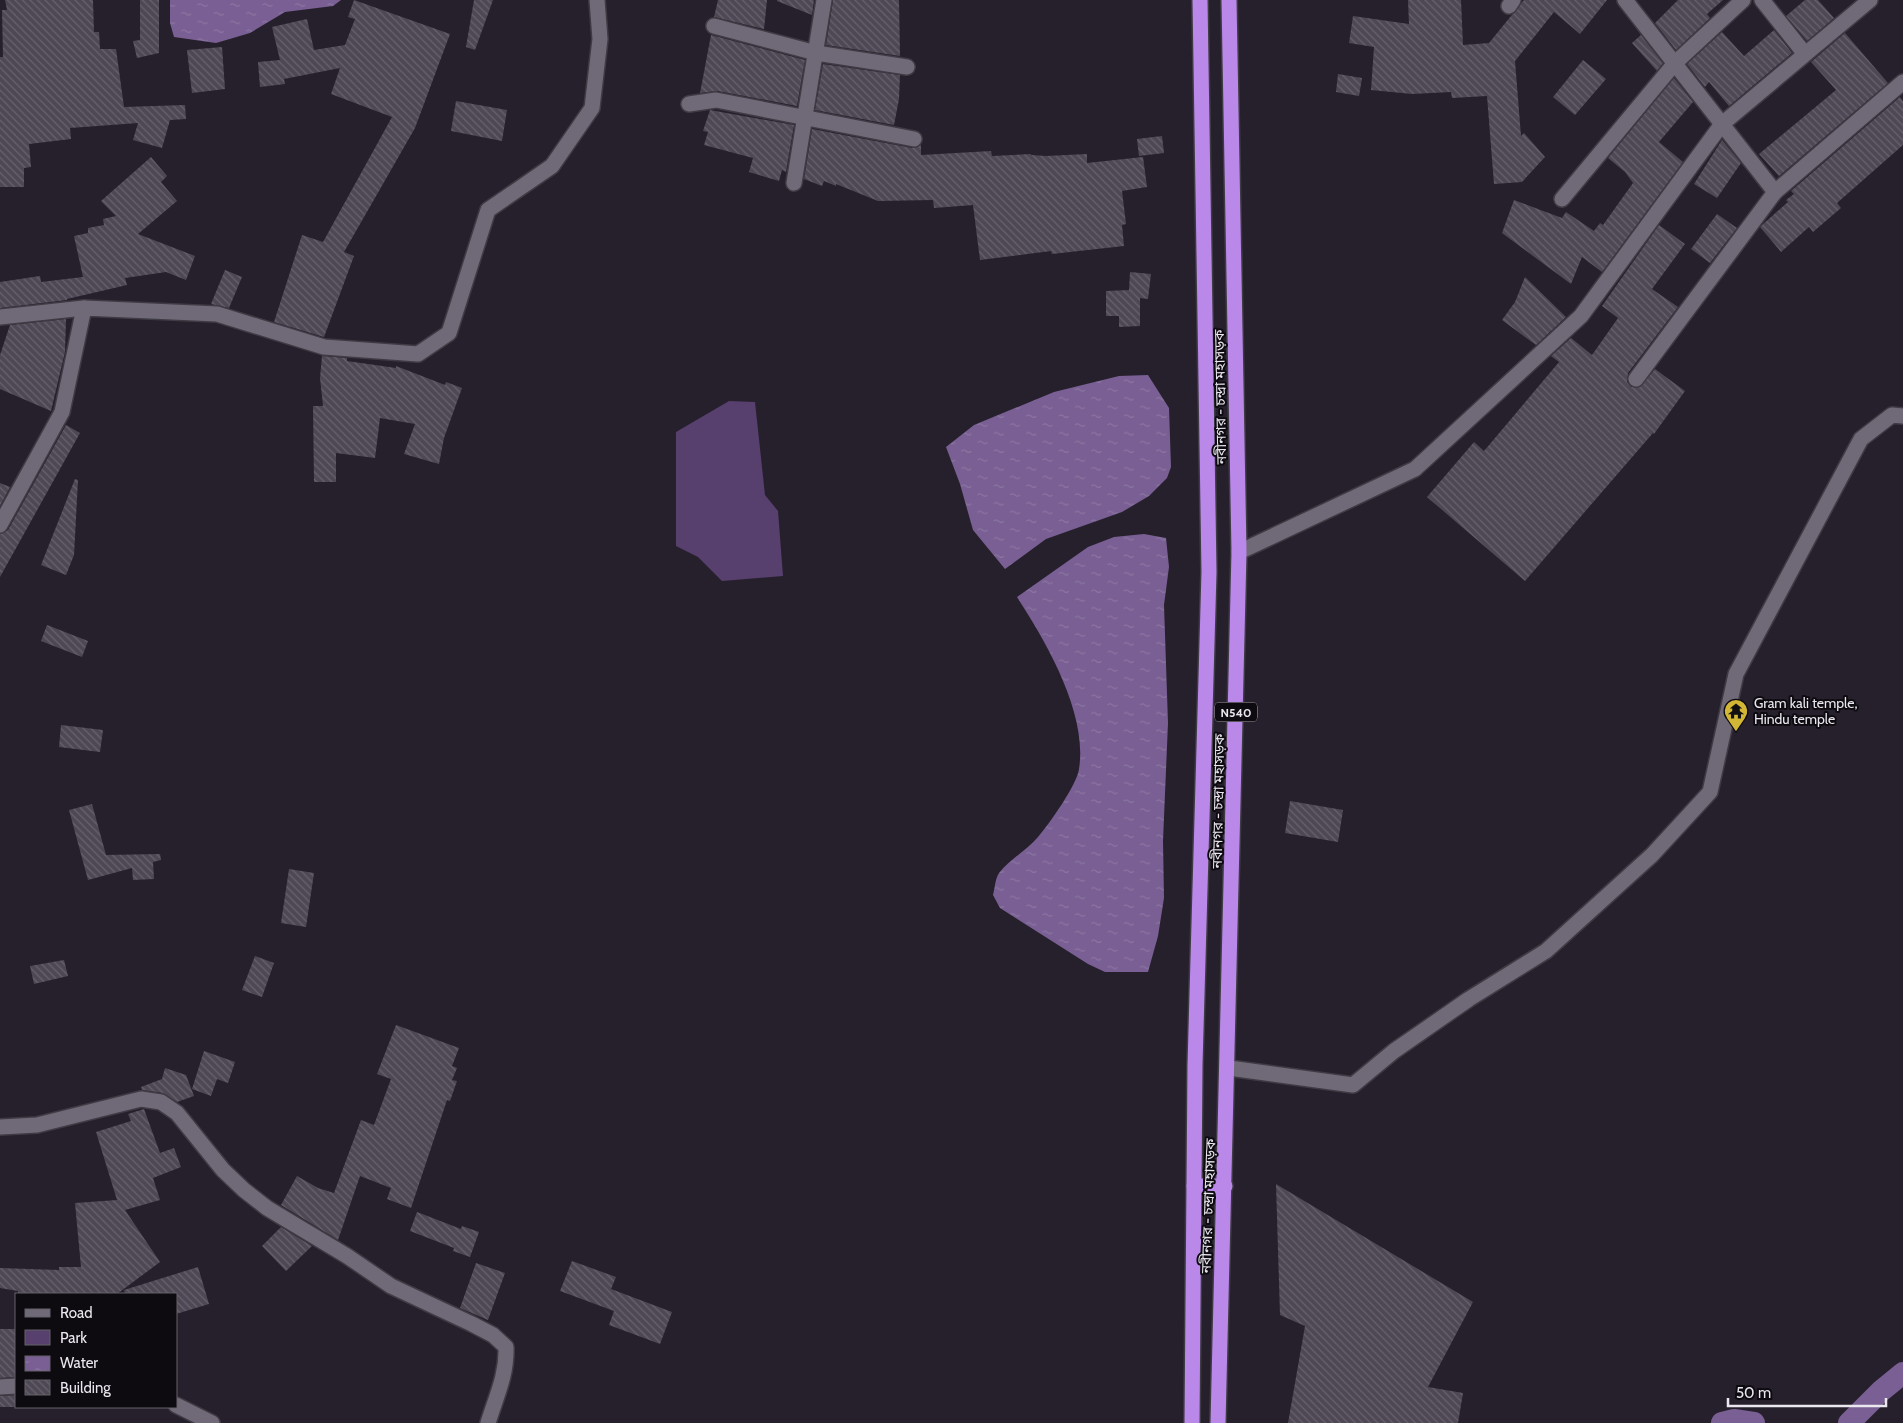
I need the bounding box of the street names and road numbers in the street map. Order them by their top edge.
street label: নবীনগর - চন্দ্রা মহাসড়ক [1210,329,1230,466]
road number: N540 [1215,702,1257,722]
street label: নবীনগর - চন্দ্রা মহাসড়ক [1208,733,1228,870]
street label: নবীনগর - চন্দ্রা মহাসড়ক [1197,1138,1219,1275]

